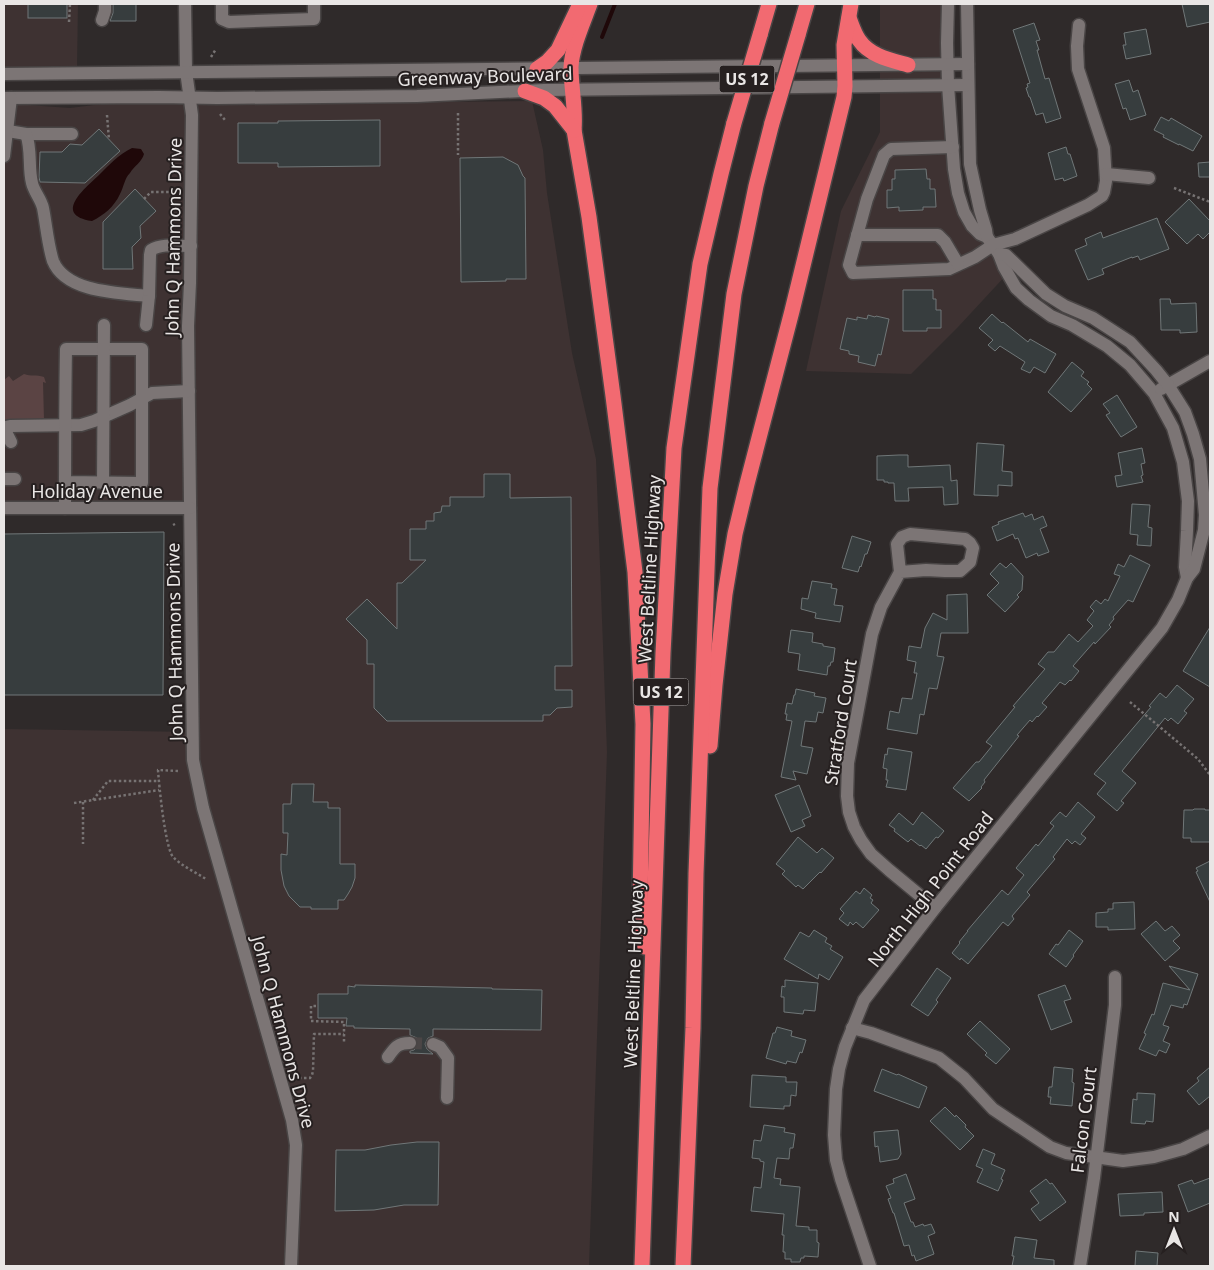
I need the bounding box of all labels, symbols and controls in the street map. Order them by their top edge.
street label: Greenway Boulevard [397,61,573,91]
road number: US 12 [720,66,774,92]
street label: John Q Hammons Drive [159,138,187,338]
street label: West Beltline Highway [632,474,666,664]
street label: Holiday Avenue [31,479,163,503]
street label: John Q Hammons Drive [160,543,188,743]
street label: Stratford Court [818,657,862,787]
road number: US 12 [634,679,688,706]
street label: North High Point Road [862,806,998,972]
street label: West Beltline Highway [618,879,648,1068]
street label: John Q Hammons Drive [246,931,321,1131]
street label: Falcon Court [1065,1065,1101,1174]
north arrow [1149,1205,1199,1255]
text: N [1168,1207,1180,1226]

